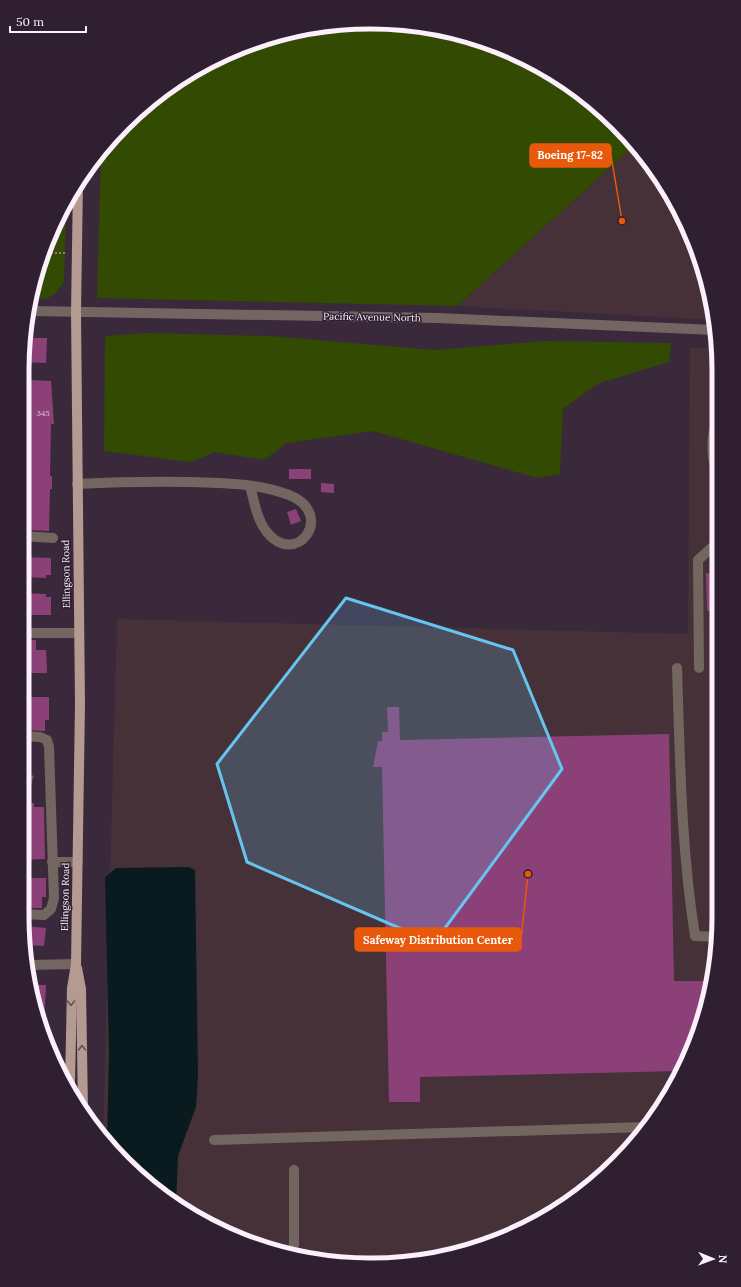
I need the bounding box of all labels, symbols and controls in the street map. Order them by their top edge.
scale bar [10,8,86,34]
text: 50 m [16,14,44,29]
callout: Boeing 17-82 [530,144,611,167]
text: Boeing 17-82 [537,148,603,162]
street label: Pacific Avenue North [323,310,421,324]
house number: 345 [36,408,50,418]
street label: Ellingson Road [59,540,73,608]
street label: Ellingson Road [58,863,72,931]
callout: Safeway Distribution Center [355,928,521,951]
text: Safeway Distribution Center [363,933,514,947]
one-way arrow [67,1000,76,1006]
one-way arrow [78,1045,86,1051]
north arrow [693,1239,733,1279]
text: N [716,1255,730,1264]

